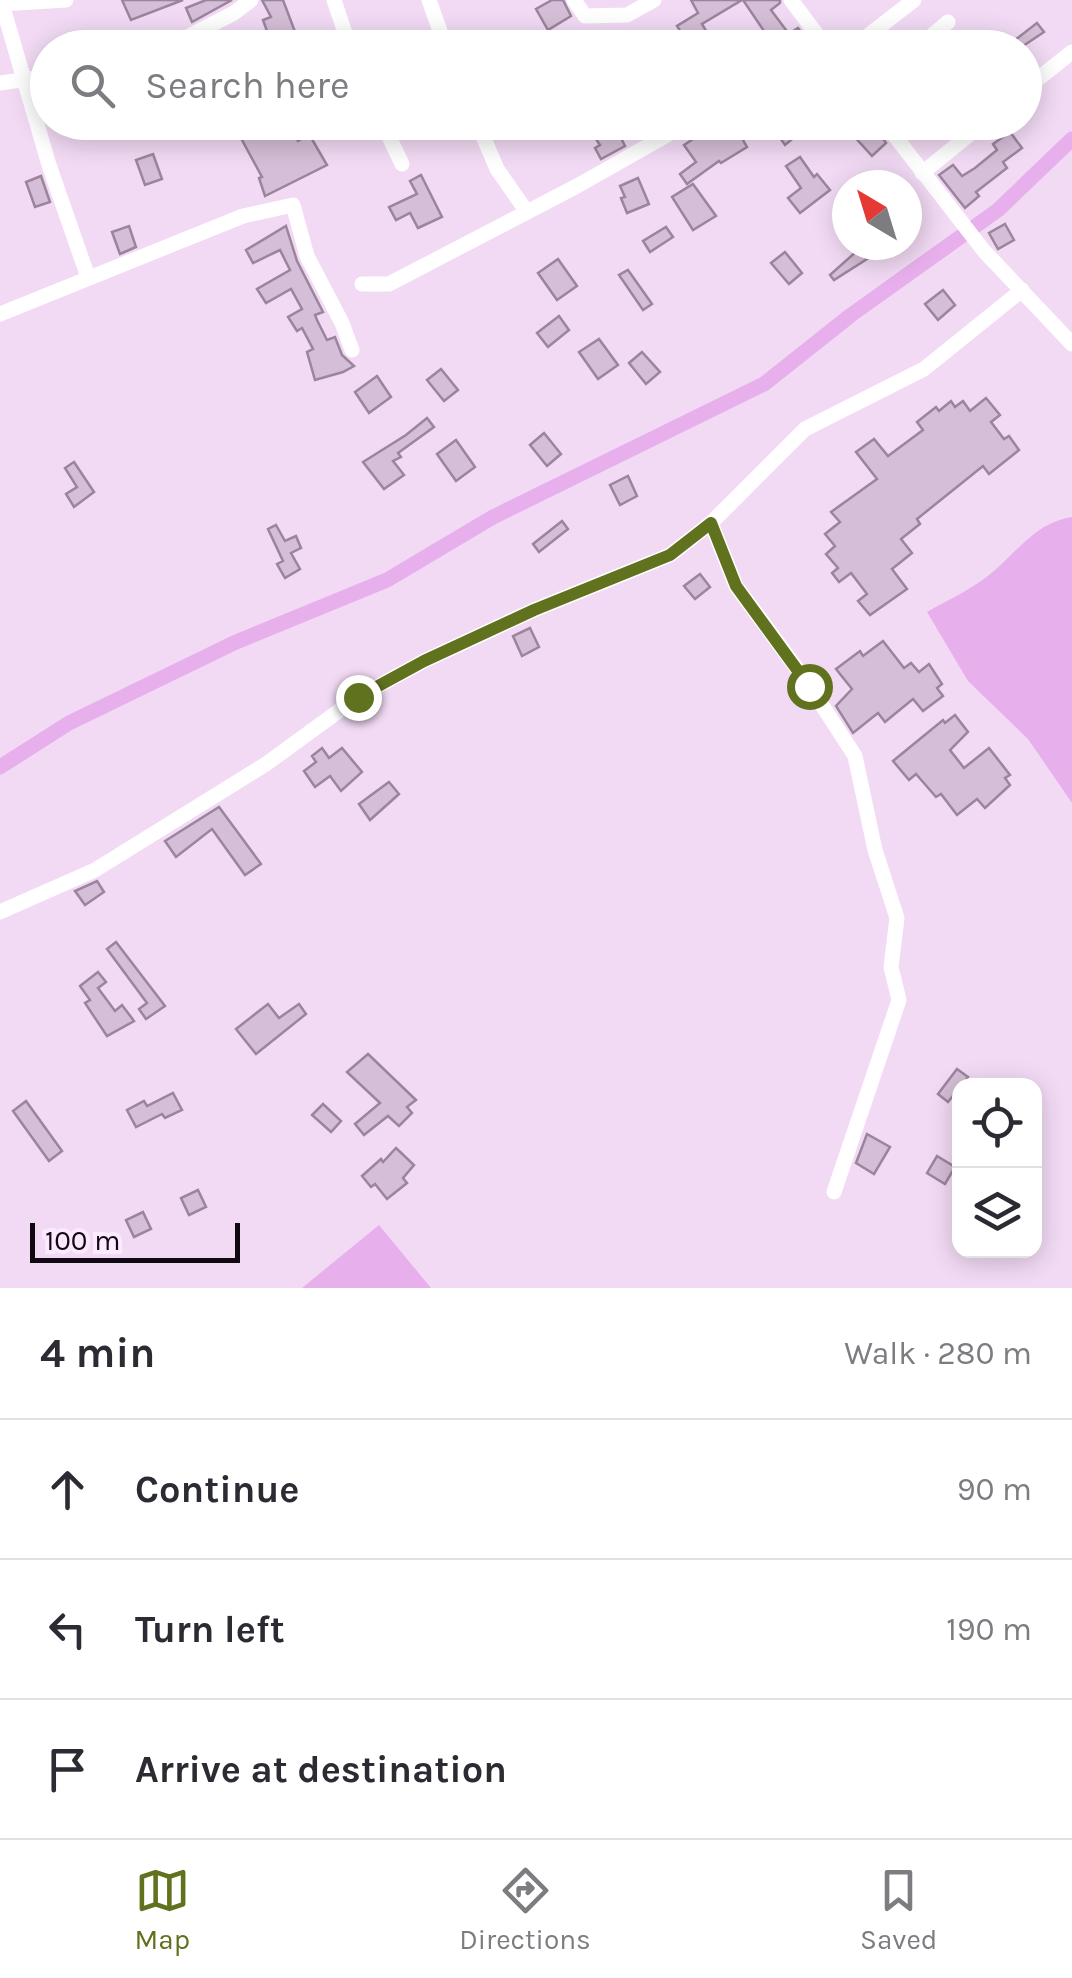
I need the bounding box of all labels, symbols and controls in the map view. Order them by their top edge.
search box [30,30,1042,140]
icon: search [65,58,120,113]
text: Search here [145,63,349,108]
north arrow [832,170,922,260]
route start [787,664,833,710]
route end [336,675,382,721]
map controls [952,1078,1042,1258]
button: locate [952,1078,1042,1168]
button: layers [952,1168,1042,1258]
scale bar [30,1218,240,1262]
text: 100 m [45,1224,120,1257]
text: 4 min [40,1328,155,1378]
text: Walk · 280 m [844,1335,1032,1372]
icon: ahead [40,1462,95,1517]
text: Continue [135,1467,299,1512]
text: 90 m [957,1471,1032,1508]
icon: left [40,1602,95,1657]
text: Turn left [135,1607,285,1652]
text: 190 m [946,1611,1032,1648]
icon: arrive [40,1742,95,1797]
text: Arrive at destination [135,1747,507,1792]
tab: Map [135,1863,190,1956]
tab: Directions [459,1863,591,1956]
tab: Saved [860,1863,937,1956]

